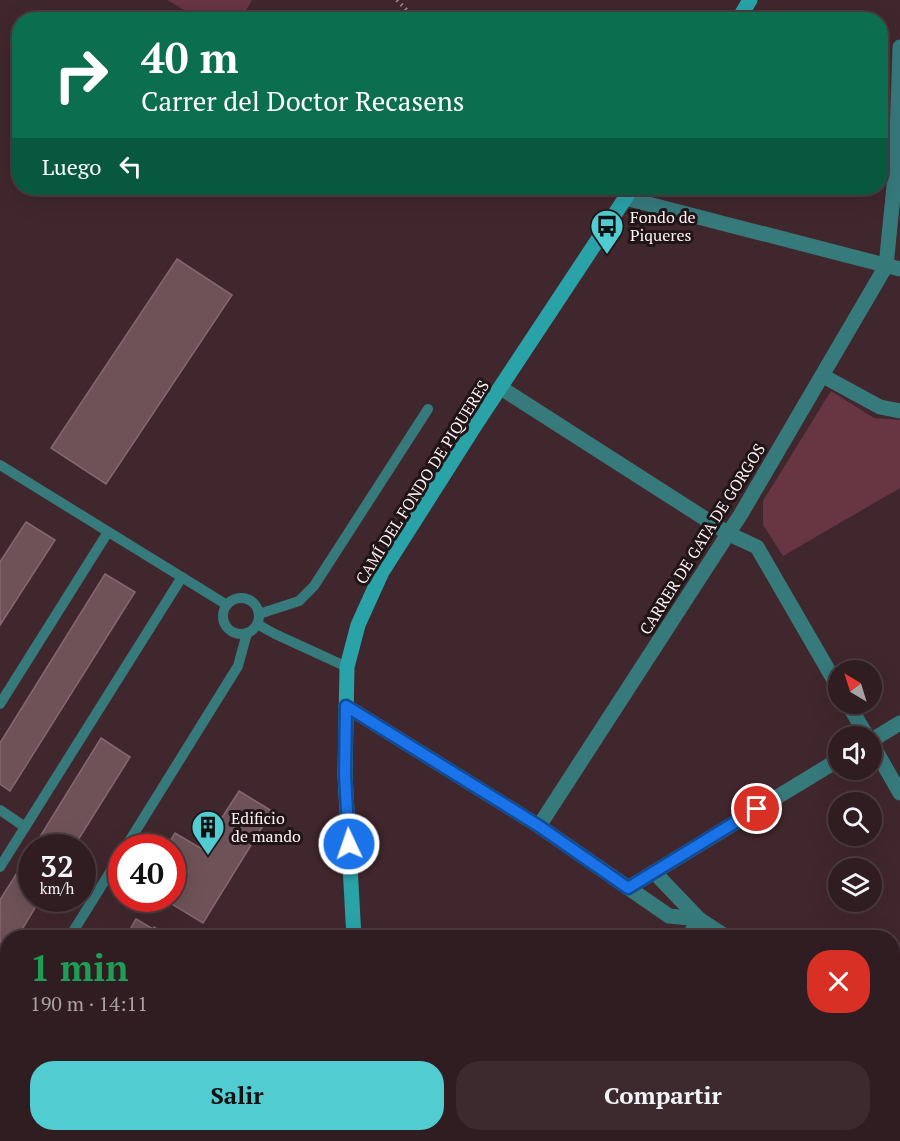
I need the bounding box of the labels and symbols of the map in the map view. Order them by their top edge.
place label: Fondo de Piqueres [630,206,696,246]
bus stop icon: Fondo de Piqueres [589,208,625,255]
street label: CAMÍ DEL FONDO DE PIQUERES [350,376,494,588]
street label: CARRER DE GATA DE GORGOS [634,439,770,639]
north arrow [828,660,882,714]
pin [731,783,782,834]
place label: Edificio de mando [231,807,301,847]
building icon: Edificio de mando [190,809,226,856]
position arrow [317,812,381,876]
speed limit sign: 40 [108,834,186,912]

